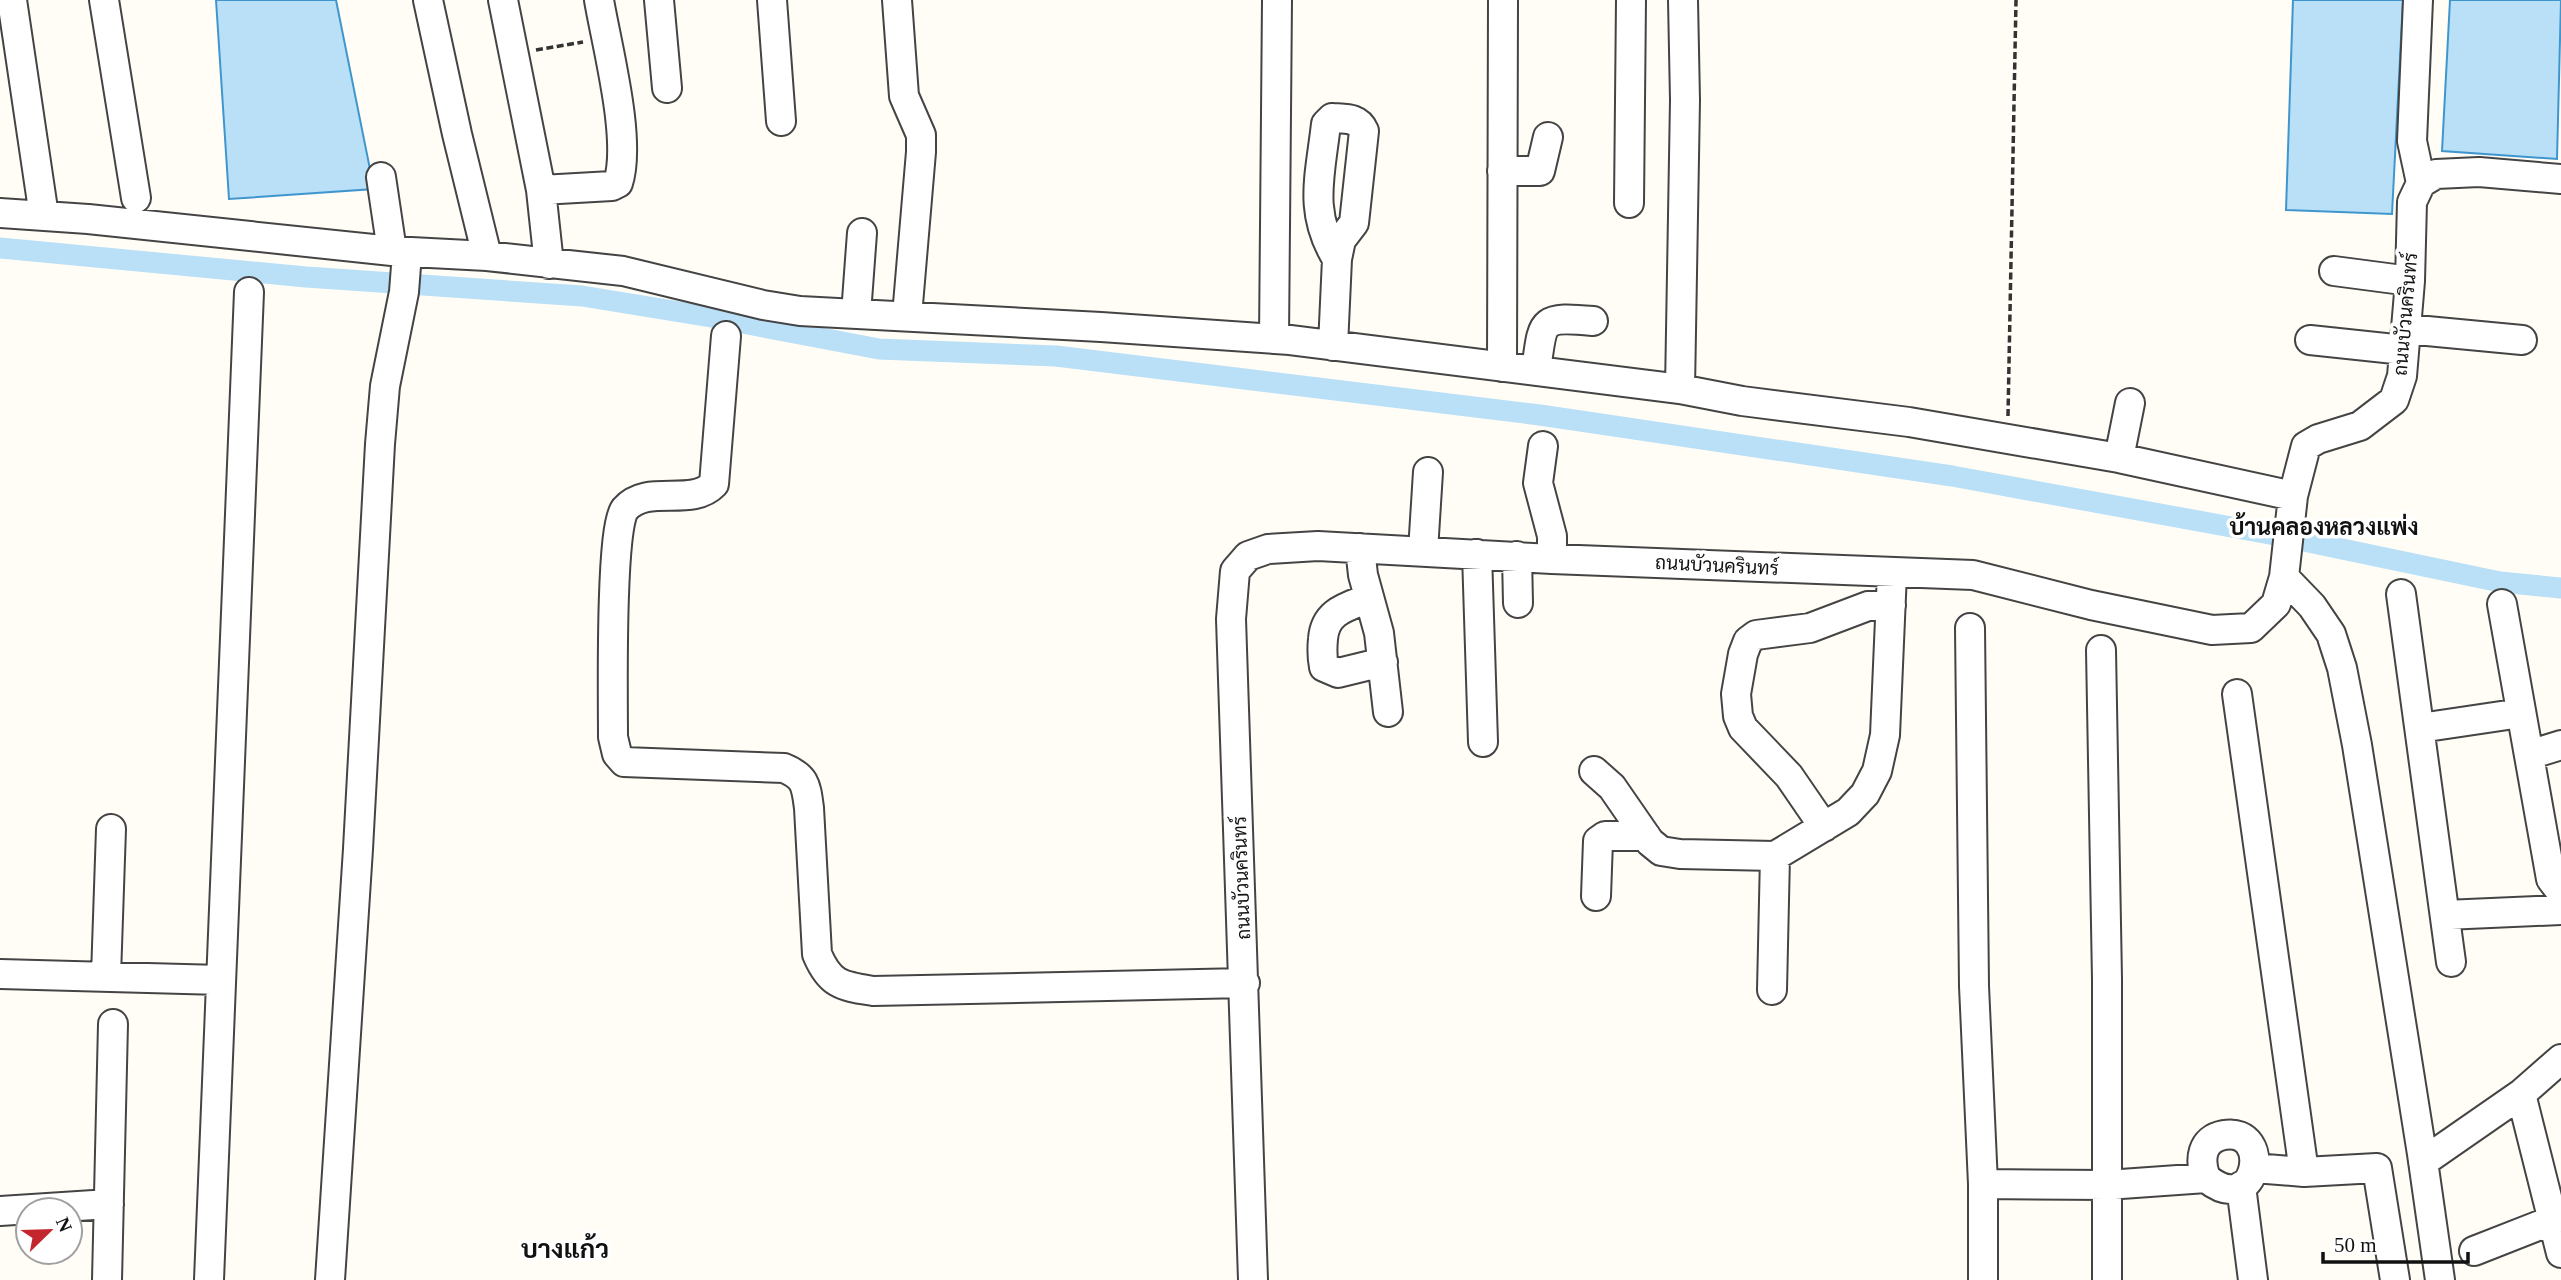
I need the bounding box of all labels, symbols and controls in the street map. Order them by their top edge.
street label: ถนนบัวนครินทร์ [2388,251,2421,377]
district label: บ้านคลองหลวงแพ่ง [2230,511,2419,540]
street label: ถนนบัวนครินทร์ [1655,550,1779,579]
street label: ถนนบัวนครินทร์ [1227,816,1254,940]
north arrow [14,1196,84,1266]
text: N [52,1214,77,1235]
scale bar [2323,1220,2468,1264]
district label: บางแก้ว [521,1232,609,1264]
text: 50 m [2334,1233,2377,1257]

